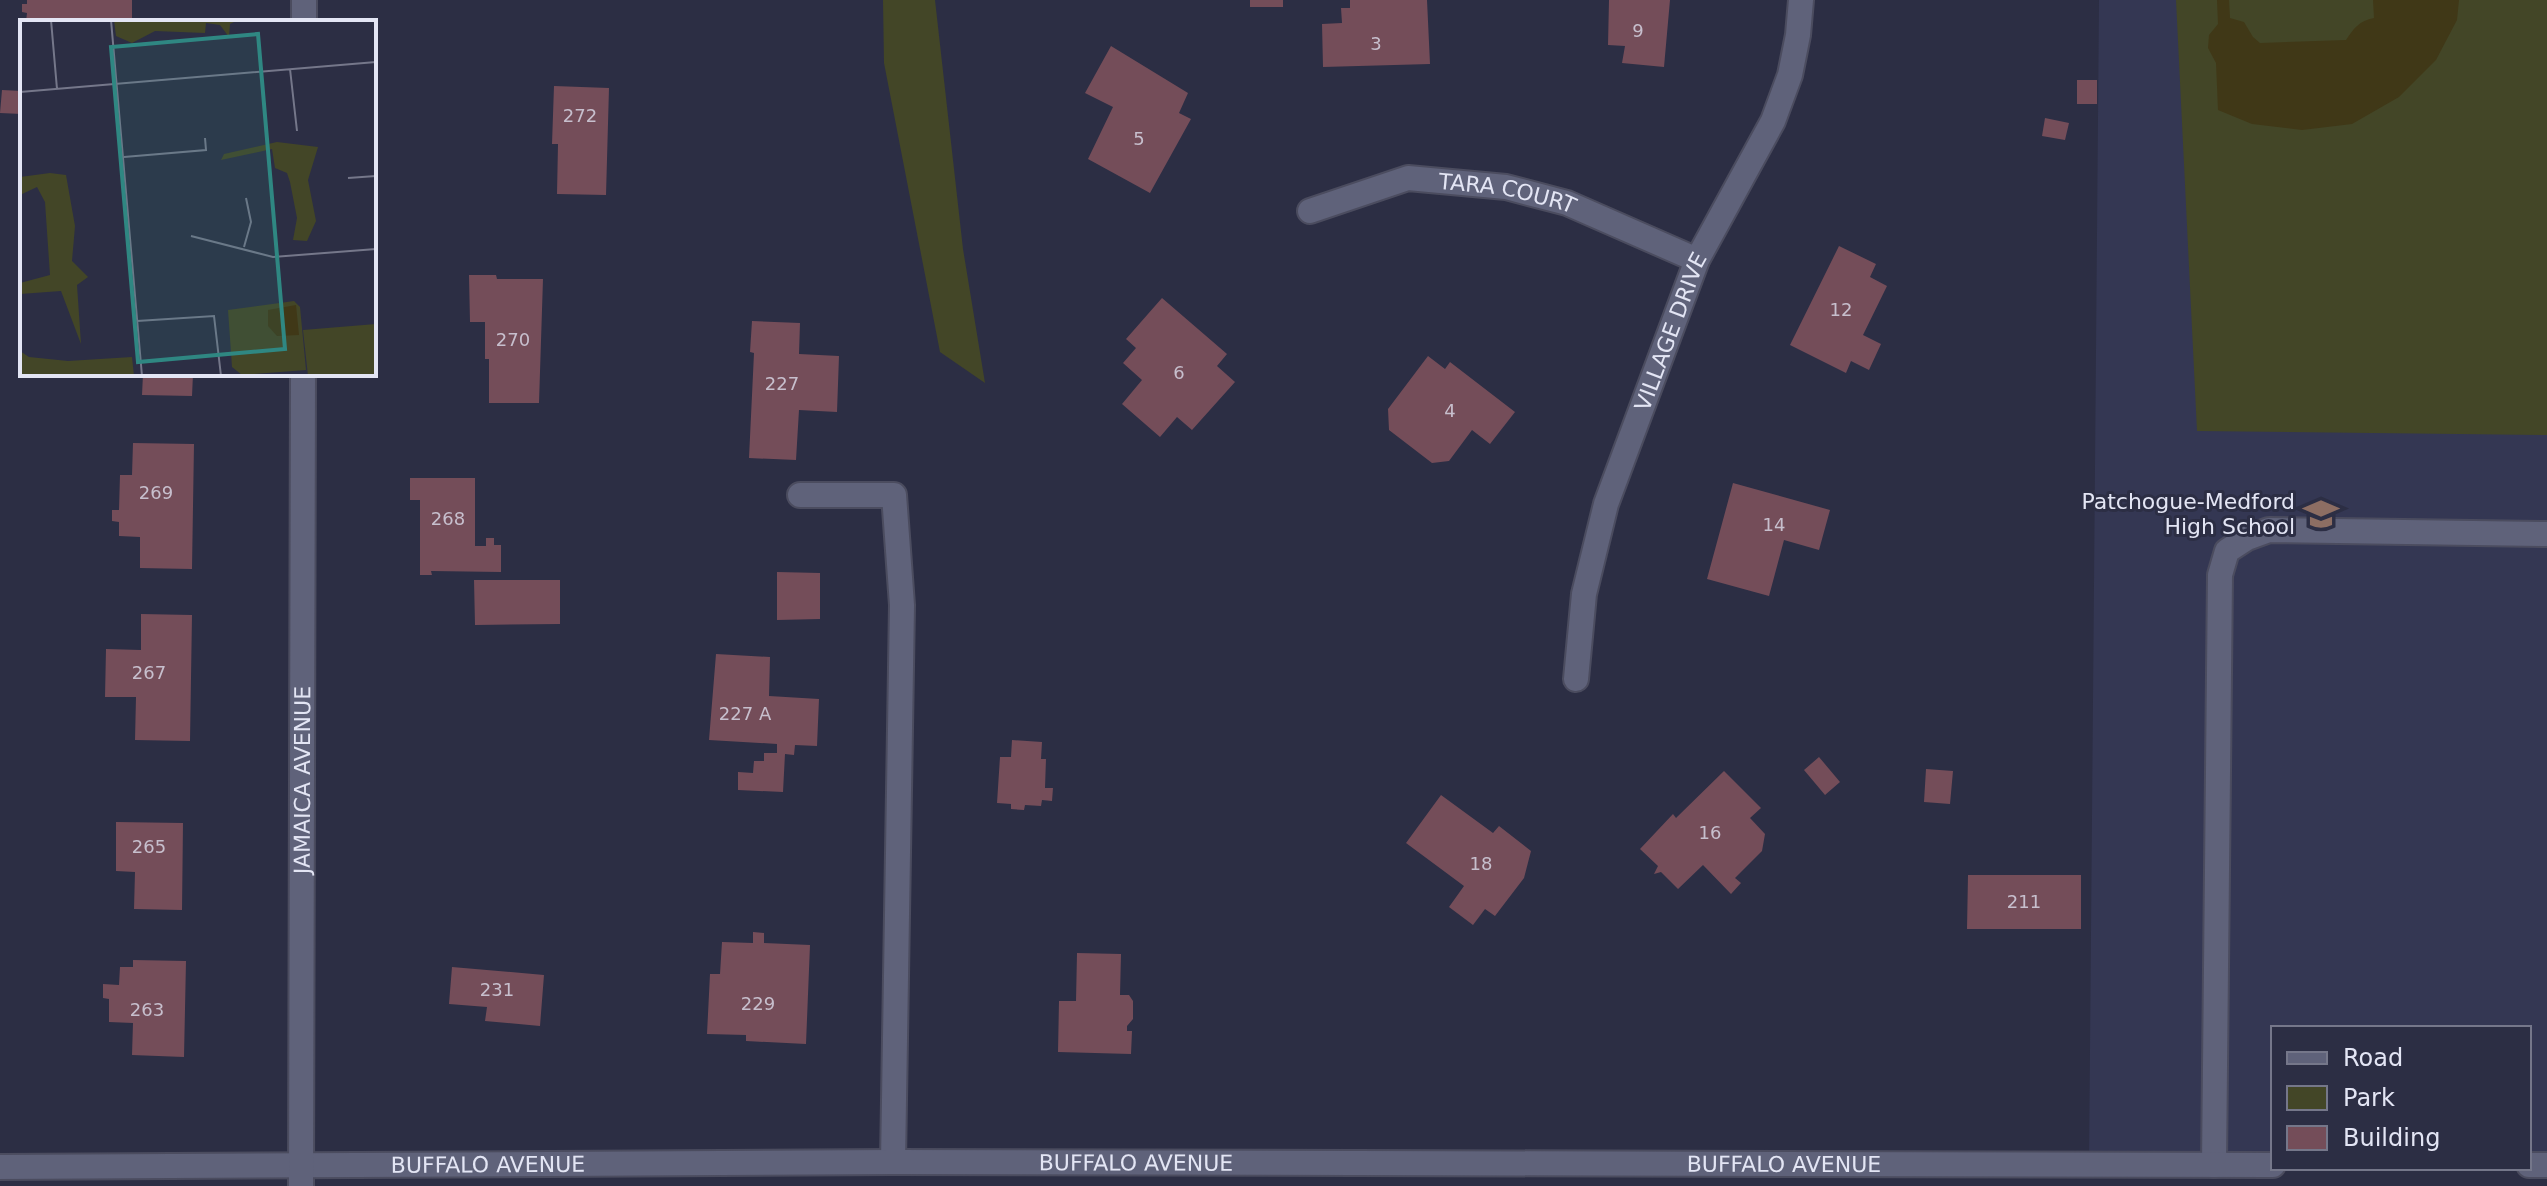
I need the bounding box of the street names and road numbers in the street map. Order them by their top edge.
street label: TARA COURT [1437,169,1580,219]
street label: VILLAGE DRIVE [1630,248,1712,414]
street label: JAMAICA AVENUE [290,686,315,876]
street label: BUFFALO AVENUE [1039,1150,1233,1176]
street label: BUFFALO AVENUE [391,1152,585,1178]
street label: BUFFALO AVENUE [1687,1152,1881,1177]

